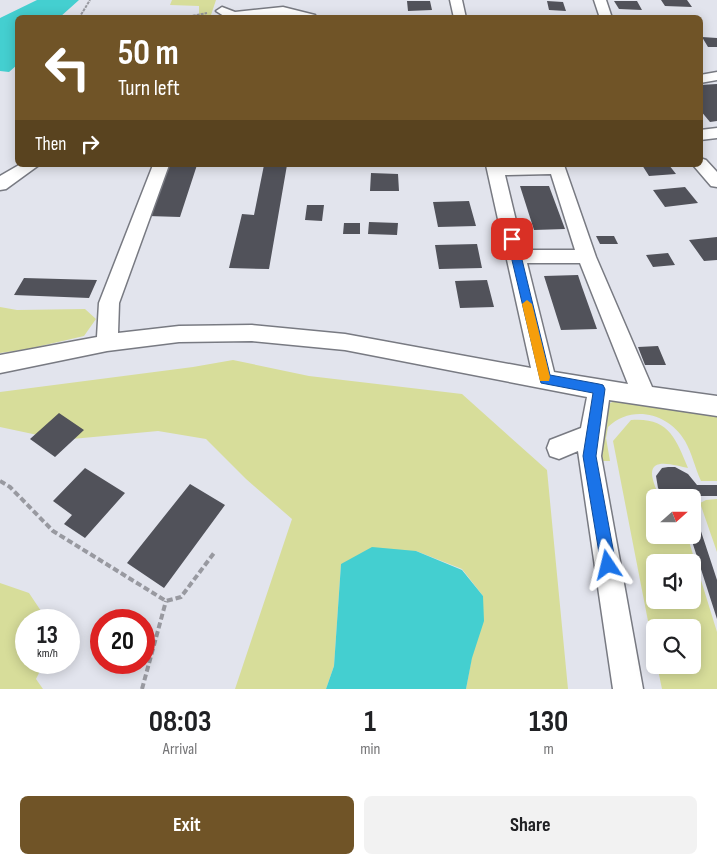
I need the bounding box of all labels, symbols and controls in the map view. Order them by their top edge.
text: 50 m [118,32,179,75]
icon: left [35,35,100,100]
text: Turn left [118,75,180,102]
icon: right [76,130,104,158]
text: Then [35,133,66,156]
pin [491,218,533,260]
icon: arrive [498,225,526,253]
north arrow [646,489,701,544]
map controls [646,489,701,674]
position arrow [581,538,633,590]
button: sound [646,554,701,609]
speed limit sign: 20 [90,609,155,674]
button: search [646,619,701,674]
text: 13 [37,620,58,651]
text: km/h [37,646,58,661]
text: 08:03 [149,704,212,740]
text: 1 [364,704,376,740]
text: 130 [529,704,568,740]
text: Arrival [163,740,197,759]
text: min [360,740,380,759]
text: m [543,740,554,759]
button: Exit [20,796,354,854]
button: Share [364,796,697,854]

